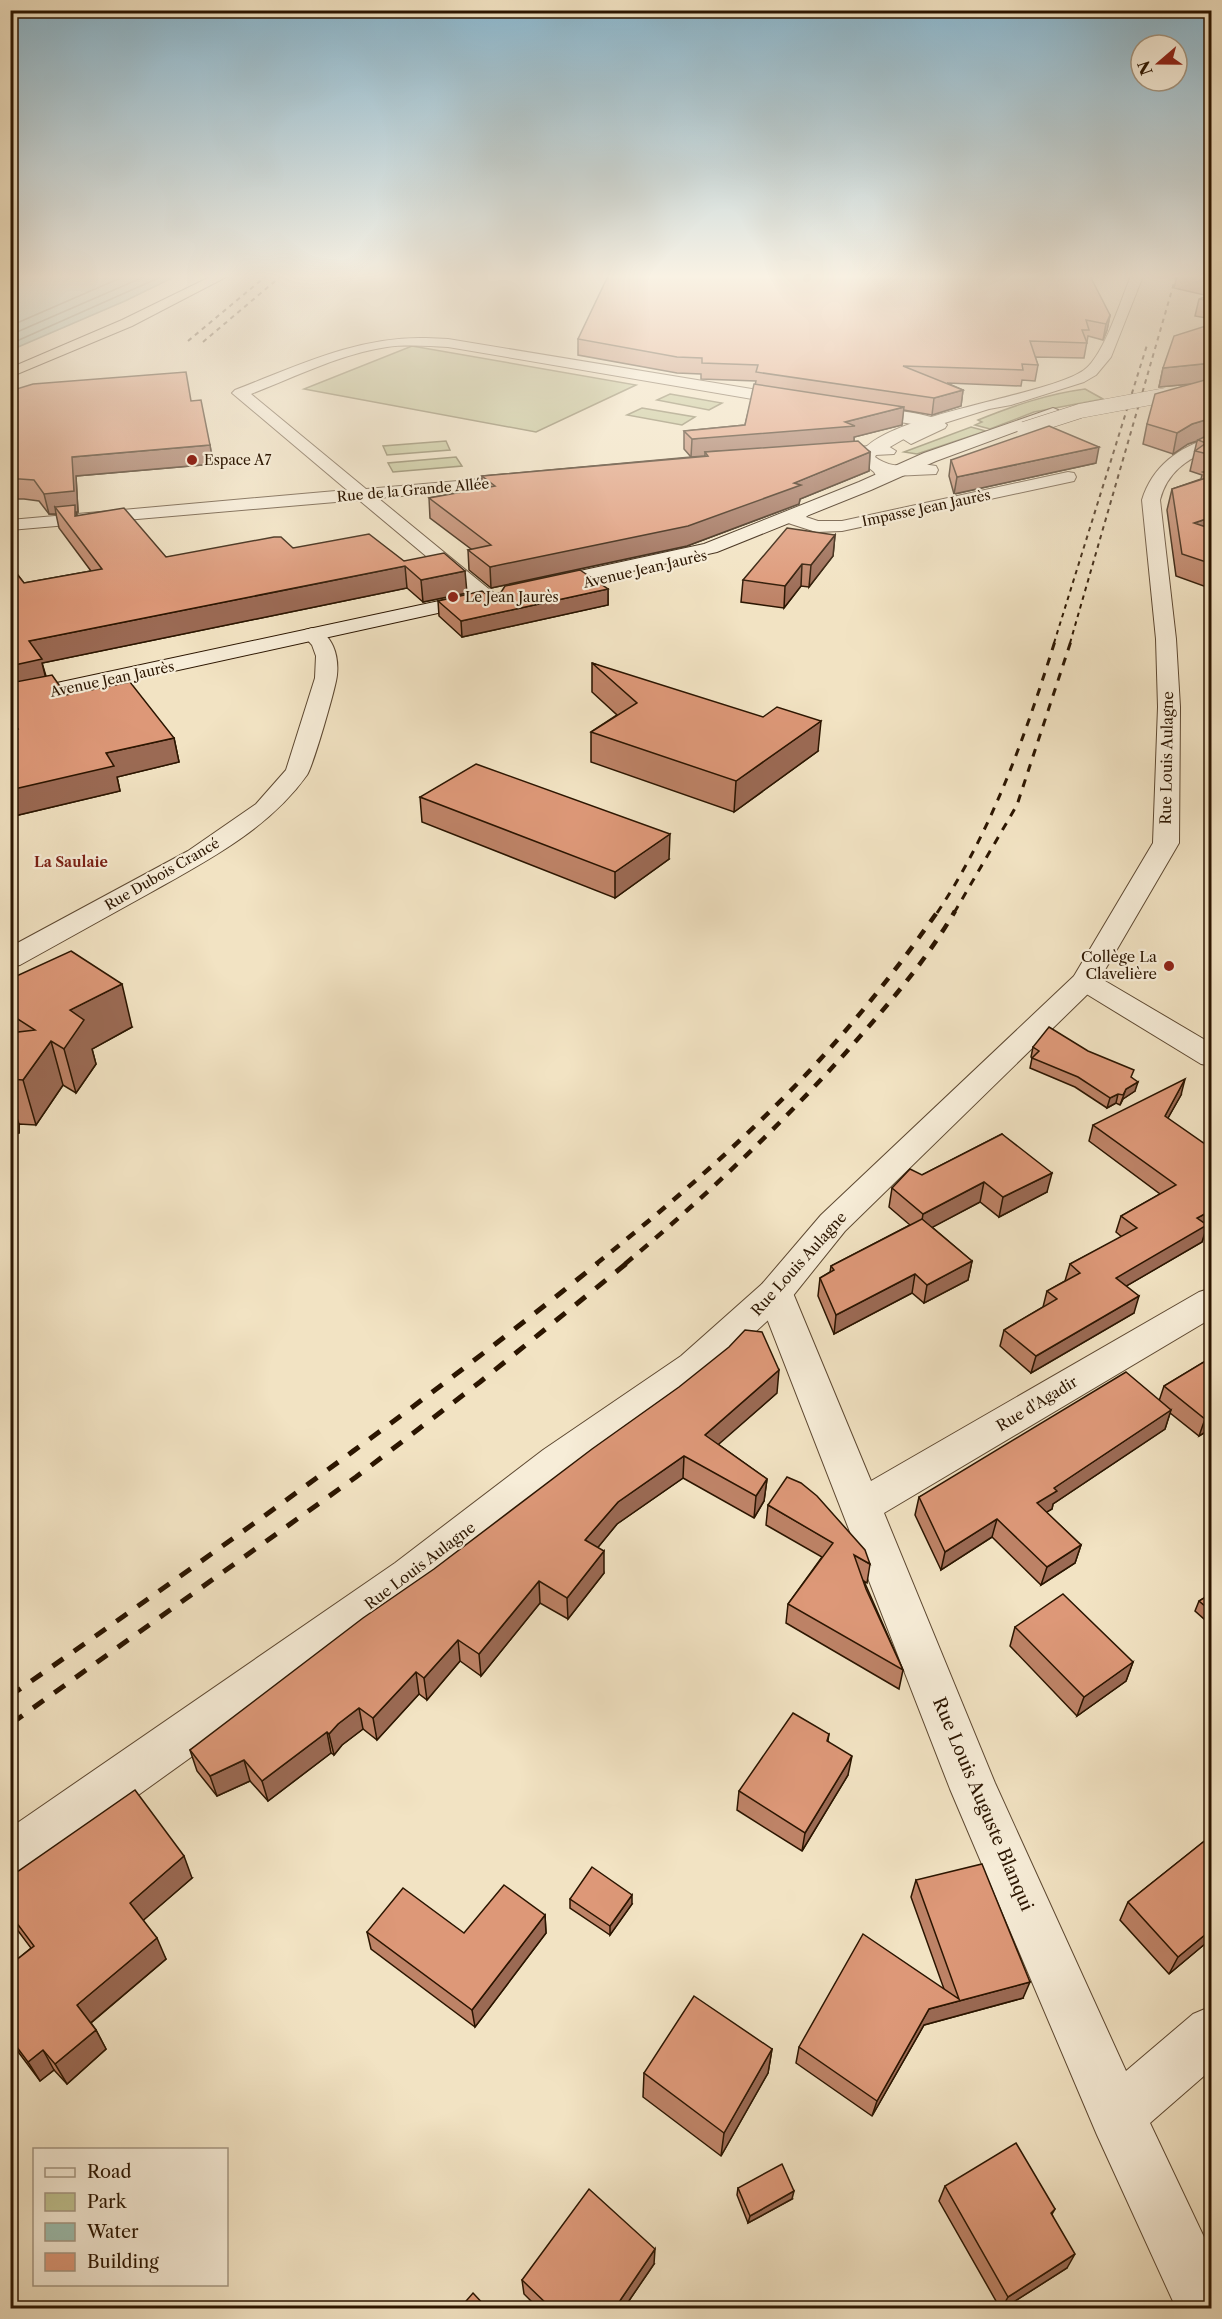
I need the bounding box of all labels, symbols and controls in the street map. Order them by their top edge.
north arrow [1129,33,1189,93]
text: N [1133,58,1157,78]
place label: Espace A7 [204,451,271,469]
marker: Espace A7 [185,453,199,467]
street label: Rue de la Grande Allée [336,474,490,506]
street label: Impasse Jean Jaurès [860,486,992,530]
street label: Avenue Jean Jaurès [580,546,709,592]
place label: Le Jean Jaurès [465,588,559,606]
marker: Le Jean Jaurès [446,590,460,604]
street label: Avenue Jean Jaurès [47,657,176,701]
street label: Rue Louis Aulagne [1156,691,1177,825]
street label: Rue Dubois Crancé [101,834,223,914]
district label: La Saulaie [34,853,108,871]
place label: Collège La Clavelière [1081,947,1157,983]
marker: Collège La Clavelière [1162,959,1176,973]
street label: Rue Louis Aulagne [747,1208,850,1320]
street label: Rue d'Agadir [993,1372,1081,1435]
street label: Rue Louis Aulagne [361,1518,479,1613]
street label: Rue Louis Auguste Blanqui [928,1694,1038,1915]
legend [33,2148,228,2286]
text: Road [87,2161,132,2183]
text: Park [87,2191,128,2213]
text: Water [86,2221,139,2243]
text: Building [87,2251,159,2273]

